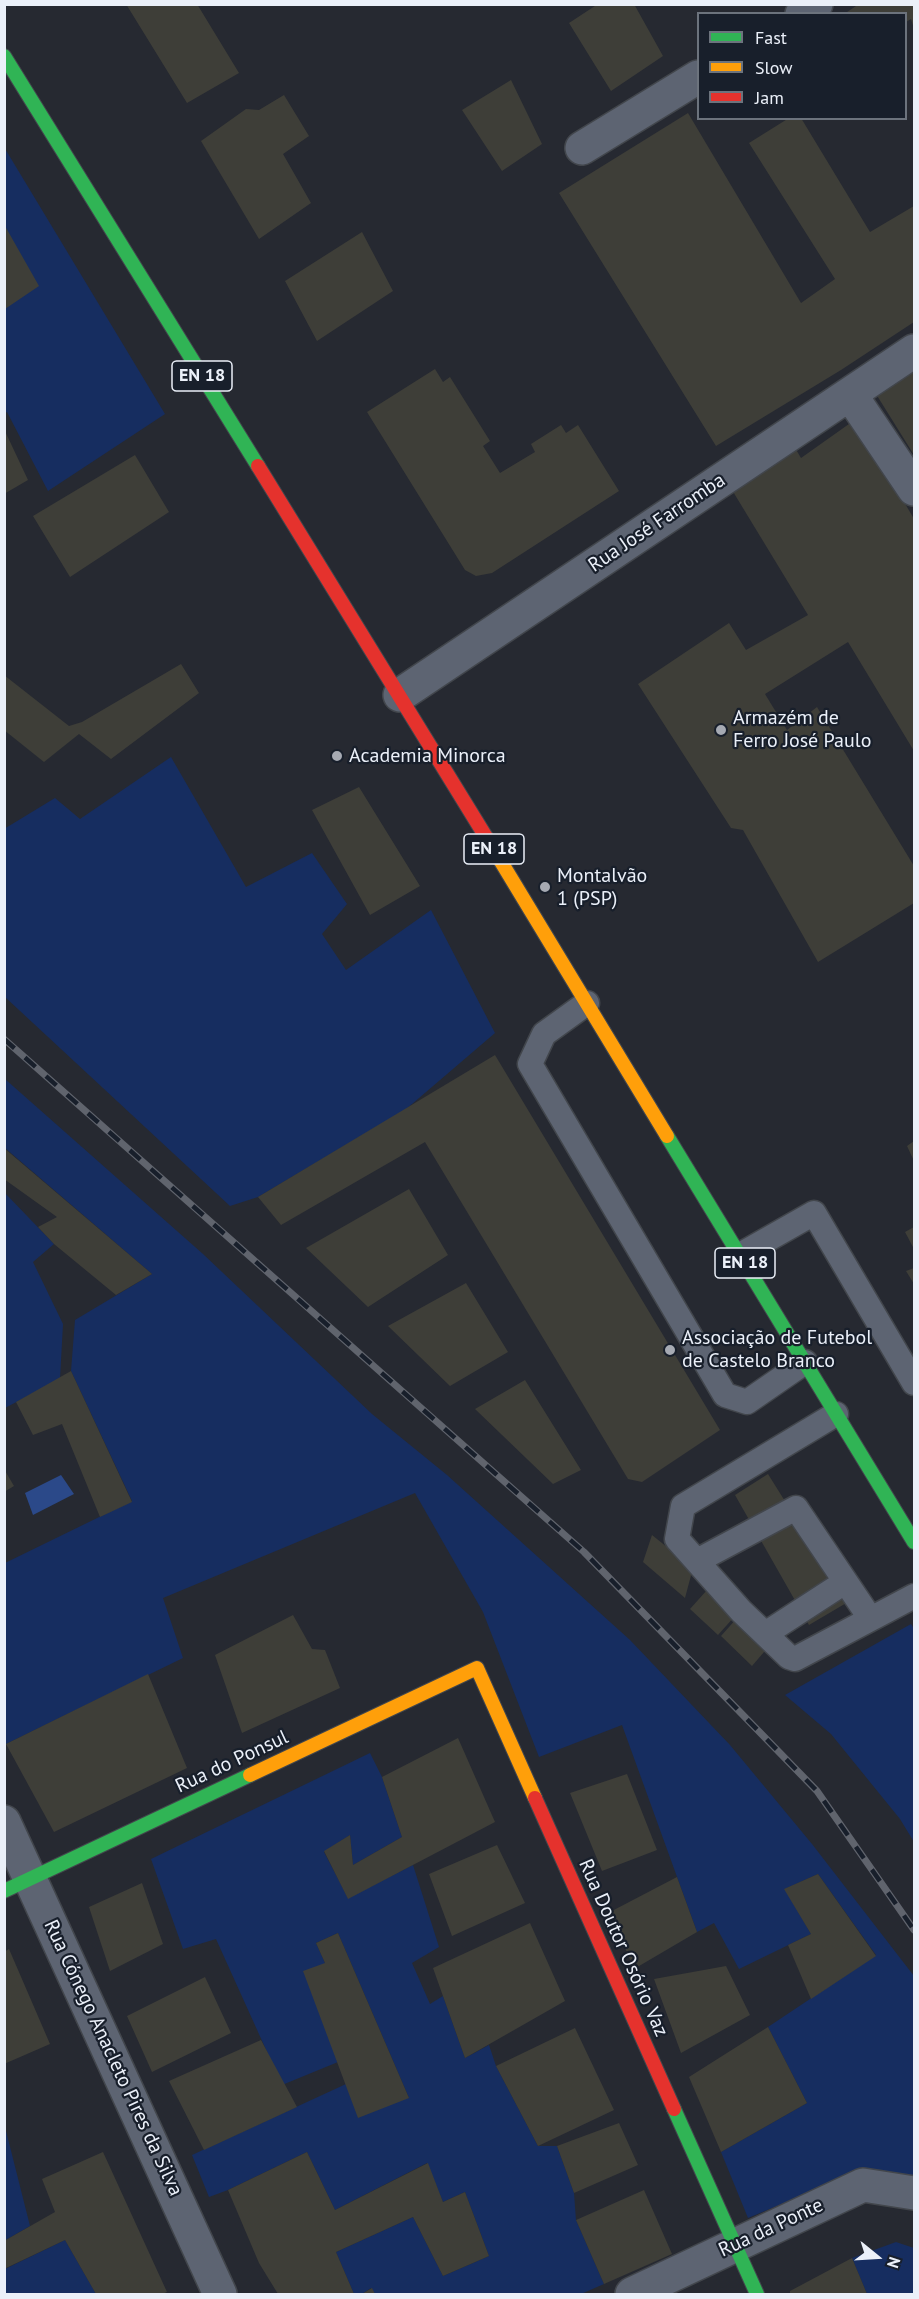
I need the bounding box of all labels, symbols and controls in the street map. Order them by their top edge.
legend [697,12,907,120]
text: Fast [755,26,787,49]
text: Slow [755,56,793,79]
text: Jam [755,86,784,109]
road number: EN 18 [172,361,232,391]
street label: Rua José Farromba [584,468,730,578]
place label: Armazém de Ferro José Paulo [733,706,871,753]
marker: Armazém de Ferro José Paulo [714,723,728,737]
place label: Academia Minorca [349,744,506,768]
marker: Academia Minorca [330,749,344,763]
road number: EN 18 [464,834,524,864]
place label: Montalvão 1 (PSP) [557,864,647,911]
marker: Montalvão 1 (PSP) [538,880,552,894]
road number: EN 18 [715,1248,775,1278]
place label: Associação de Futebol de Castelo Branco [682,1326,872,1373]
marker: Associação de Futebol de Castelo Branco [663,1343,677,1357]
street label: Rua do Ponsul [172,1725,292,1799]
street label: Rua Doutor Osório Vaz [573,1855,673,2041]
street label: Rua Cónego Anacleto Pires da Silva [38,1916,188,2200]
street label: Rua da Ponte [715,2193,827,2263]
north arrow [847,2227,907,2287]
text: N [883,2254,905,2271]

